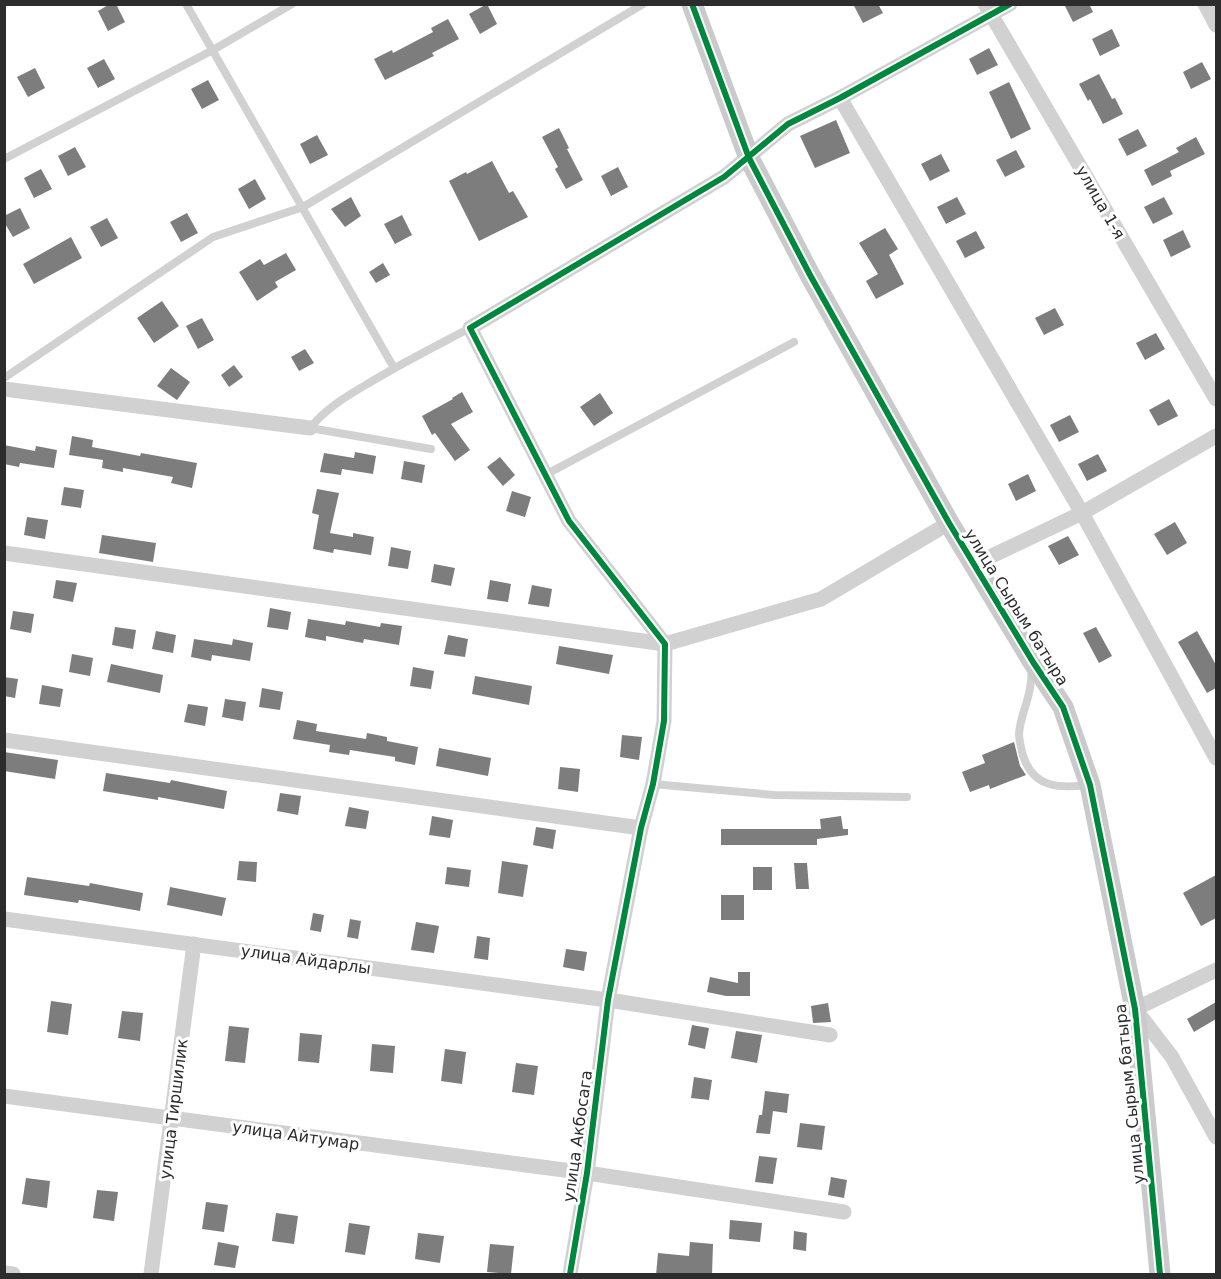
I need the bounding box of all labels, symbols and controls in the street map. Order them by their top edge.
street label: улица 1-я [1072,162,1129,242]
street label: улица Сырым батыра [961,525,1073,689]
street label: улица Айдарлы [240,941,372,978]
street label: улица Сырым батыра [1111,1003,1148,1185]
street label: улица Тиршилик [155,1037,192,1180]
street label: улица Акбосага [559,1069,596,1203]
street label: улица Айтумар [231,1117,361,1154]

